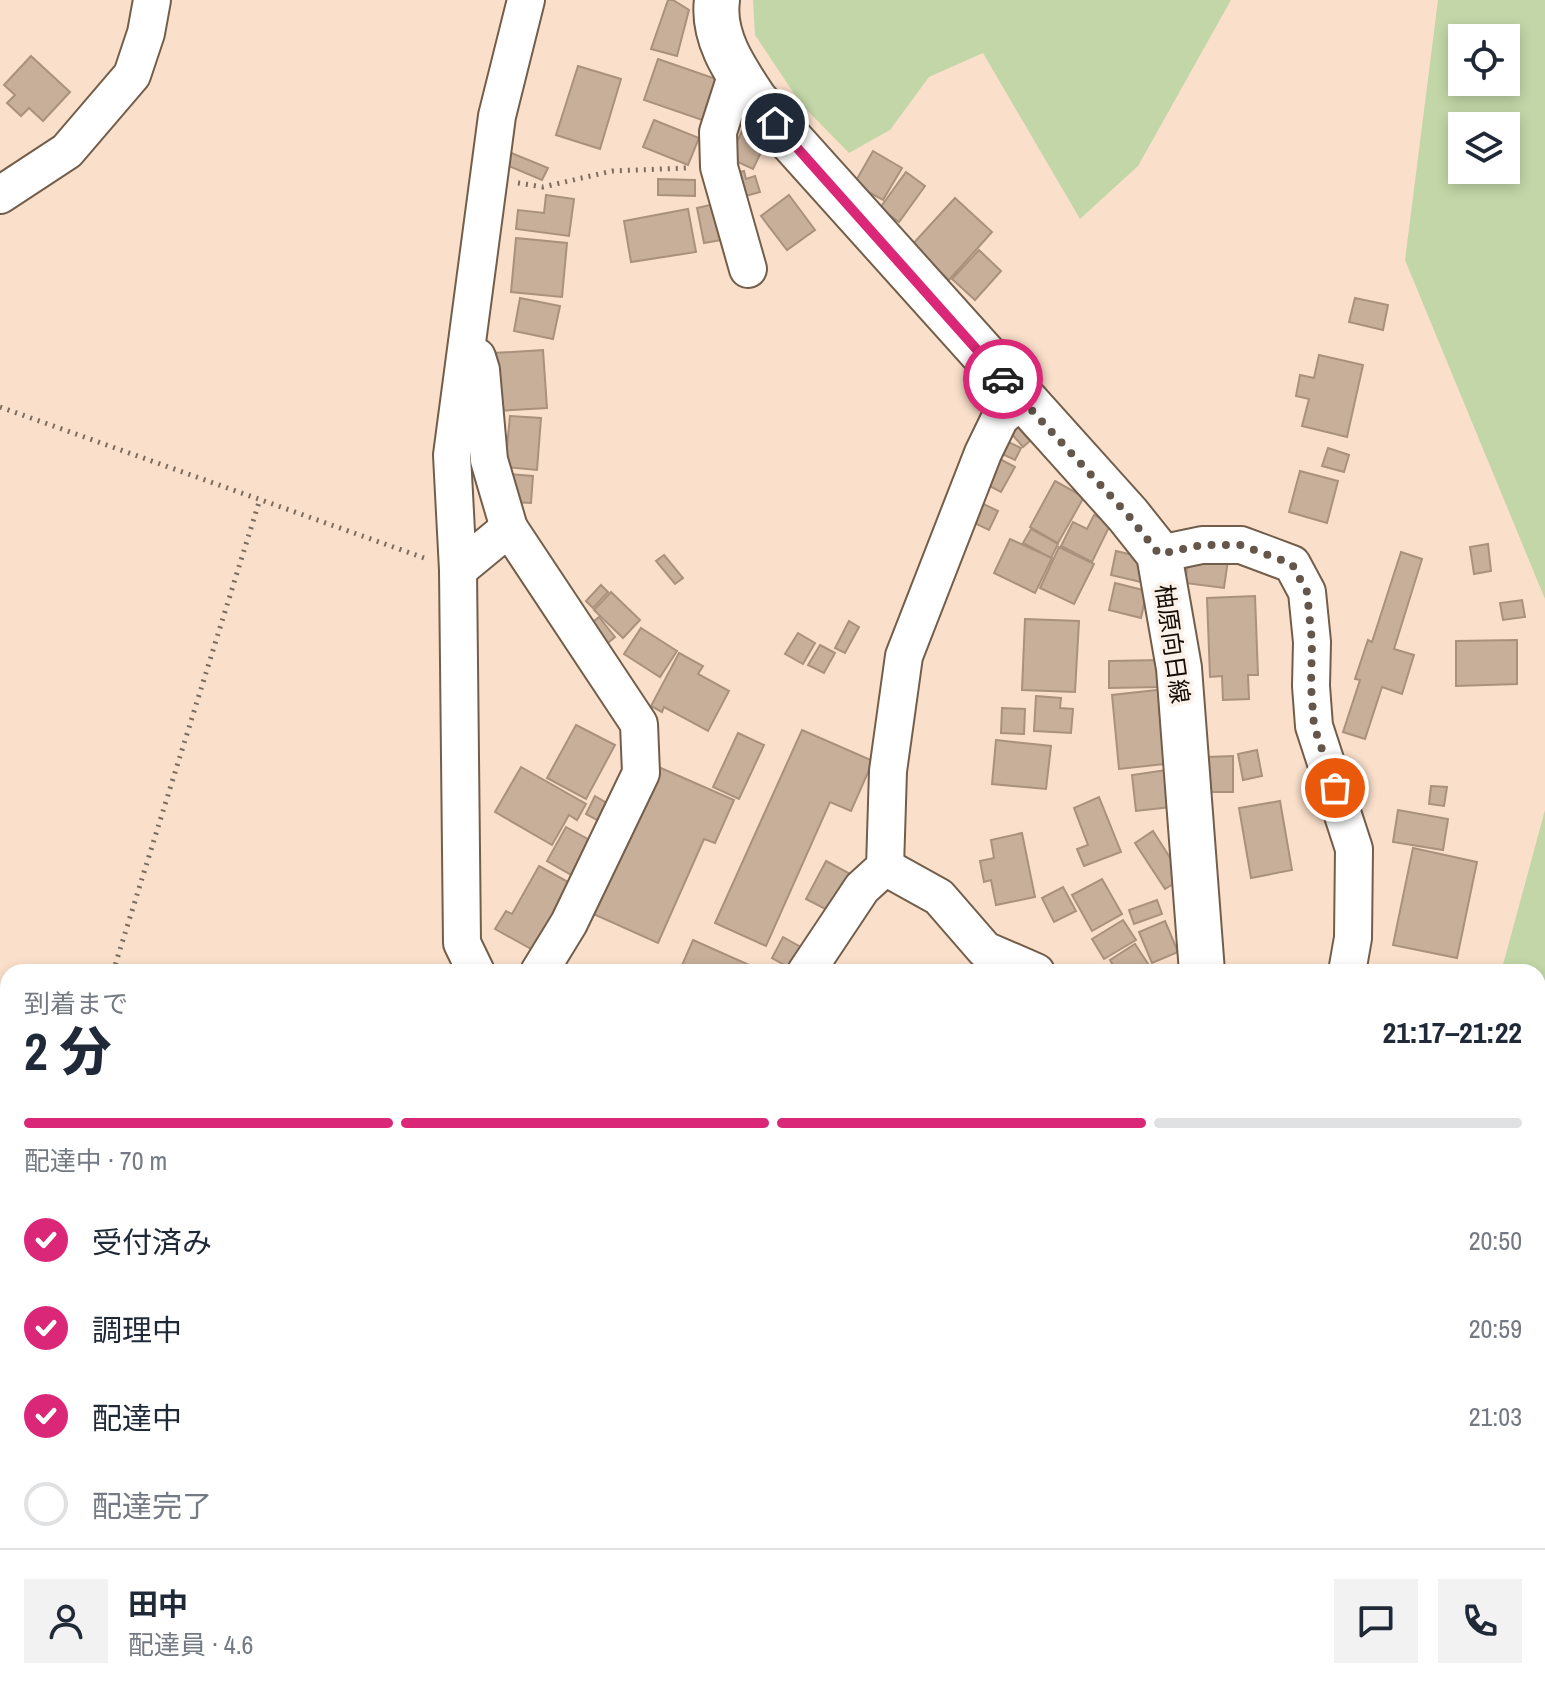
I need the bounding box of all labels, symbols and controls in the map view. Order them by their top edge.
map controls [1448,24,1520,184]
button: locate [1448,24,1520,96]
pin [741,89,809,157]
icon: home [753,101,797,145]
button: layers [1448,112,1520,184]
courier [963,339,1043,419]
icon: car [981,357,1025,401]
street label: 柚原向日線 [1149,582,1197,706]
pin [1301,754,1369,822]
icon: bag [1313,766,1357,810]
text: 到着まで [24,986,128,1021]
text: 21:17–21:22 [1383,1012,1522,1052]
text: 2 分 [24,1016,112,1086]
text: 配達中 · 70 m [24,1143,167,1178]
icon: check [24,1218,68,1262]
text: 受付済み [92,1222,212,1262]
text: 20:50 [1469,1223,1522,1258]
icon: check [24,1306,68,1350]
text: 調理中 [92,1310,182,1350]
text: 20:59 [1469,1311,1522,1346]
icon: check [24,1394,68,1438]
text: 配達中 [92,1398,182,1438]
text: 21:03 [1469,1399,1522,1434]
text: 配達完了 [92,1486,212,1526]
button: person [24,1579,108,1663]
button: chat [1334,1579,1418,1663]
button: phone [1438,1579,1522,1663]
text: 田中 [128,1584,188,1624]
text: 配達員 · 4.6 [128,1627,253,1662]

